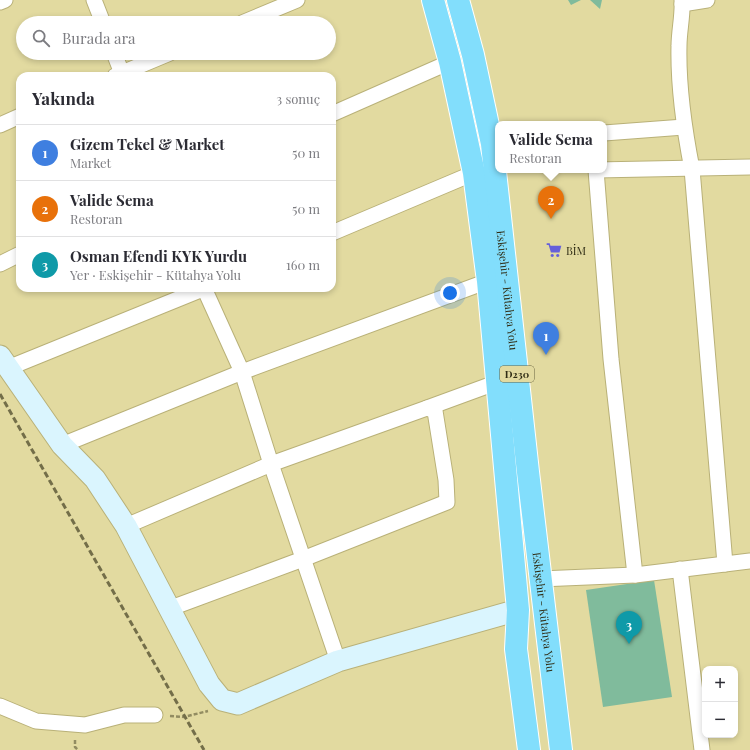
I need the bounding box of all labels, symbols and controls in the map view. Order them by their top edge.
search box [16,16,336,60]
icon: search [30,27,52,49]
text: Burada ara [62,28,136,48]
text: Yakında [32,87,95,109]
text: 3 sonuç [276,90,320,107]
popup [495,121,607,173]
text: Valide Sema [509,129,593,149]
text: Gizem Tekel & Market [70,134,225,154]
text: 1 [43,144,47,161]
text: 50 m [292,144,320,161]
text: Restoran [509,149,562,166]
text: Market [70,154,111,171]
pin: 2 [538,186,564,219]
text: Valide Sema [70,190,154,210]
text: 2 [42,200,48,217]
text: 50 m [292,200,320,217]
text: Restoran [70,210,123,227]
street label: Eskişehir - Kütahya Yolu [494,229,522,351]
supermarket icon: BİM [545,241,563,259]
place label: BİM [566,243,587,258]
text: Osman Efendi KYK Yurdu [70,246,247,266]
text: 3 [42,256,48,273]
text: 160 m [286,256,320,273]
text: Yer · Eskişehir - Kütahya Yolu [70,266,241,283]
your location [440,283,460,303]
pin: 1 [533,322,559,355]
road number: D230 [500,366,534,382]
street label: Eskişehir - Kütahya Yolu [530,551,559,673]
pin: 3 [616,611,642,644]
map controls [702,666,738,738]
button: + [702,666,738,702]
button: − [702,702,738,738]

